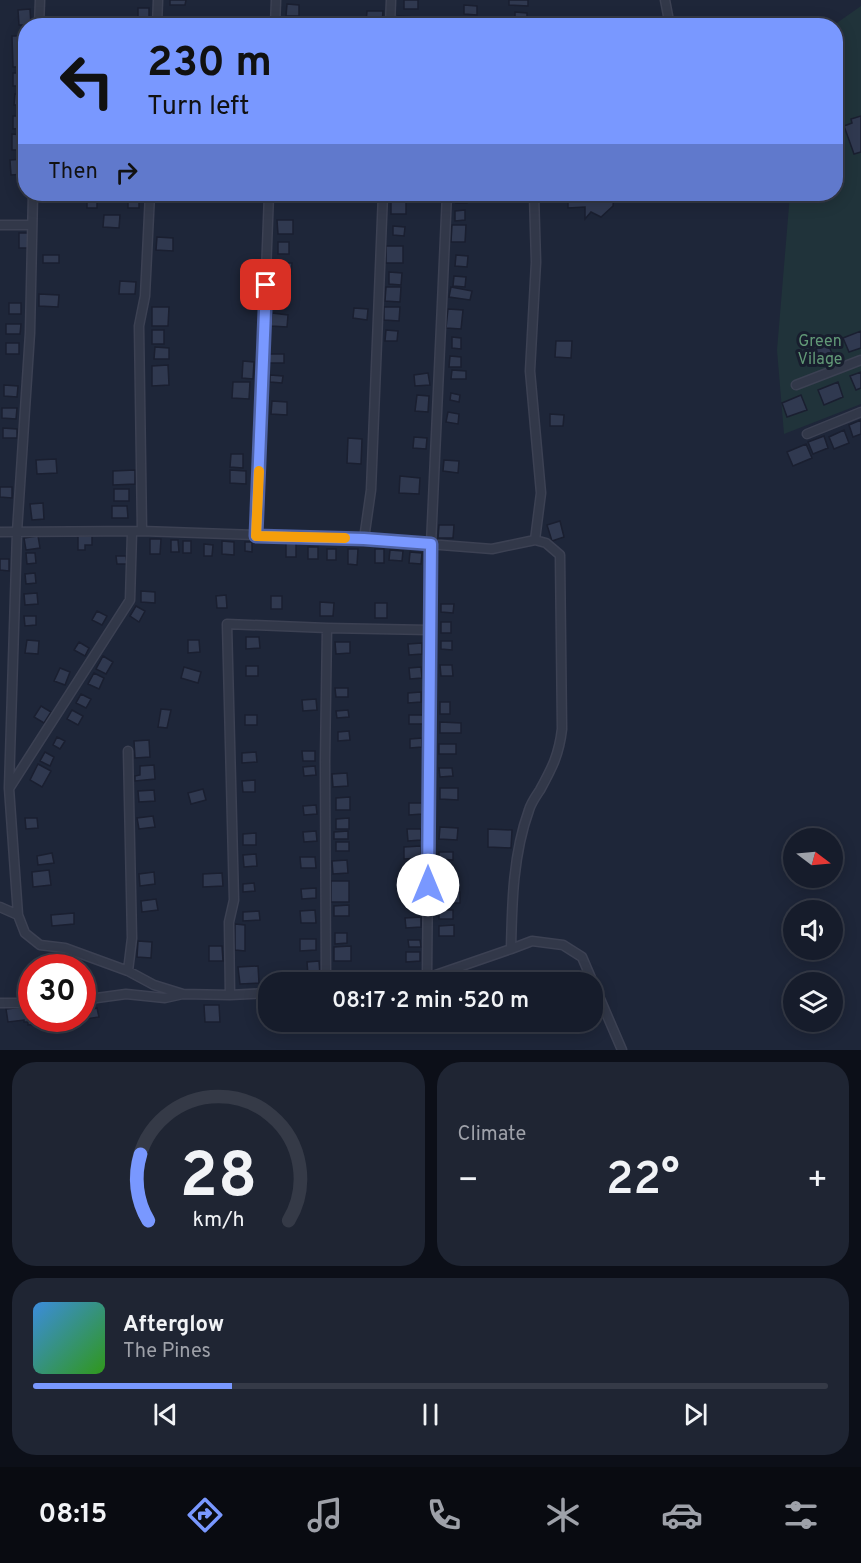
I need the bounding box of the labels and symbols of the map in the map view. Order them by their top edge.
pin [240,259,291,310]
park label: Green Vilage [798,332,842,370]
north arrow [783,828,843,888]
position arrow [396,853,460,917]
speed limit sign: 30 [18,954,96,1032]

